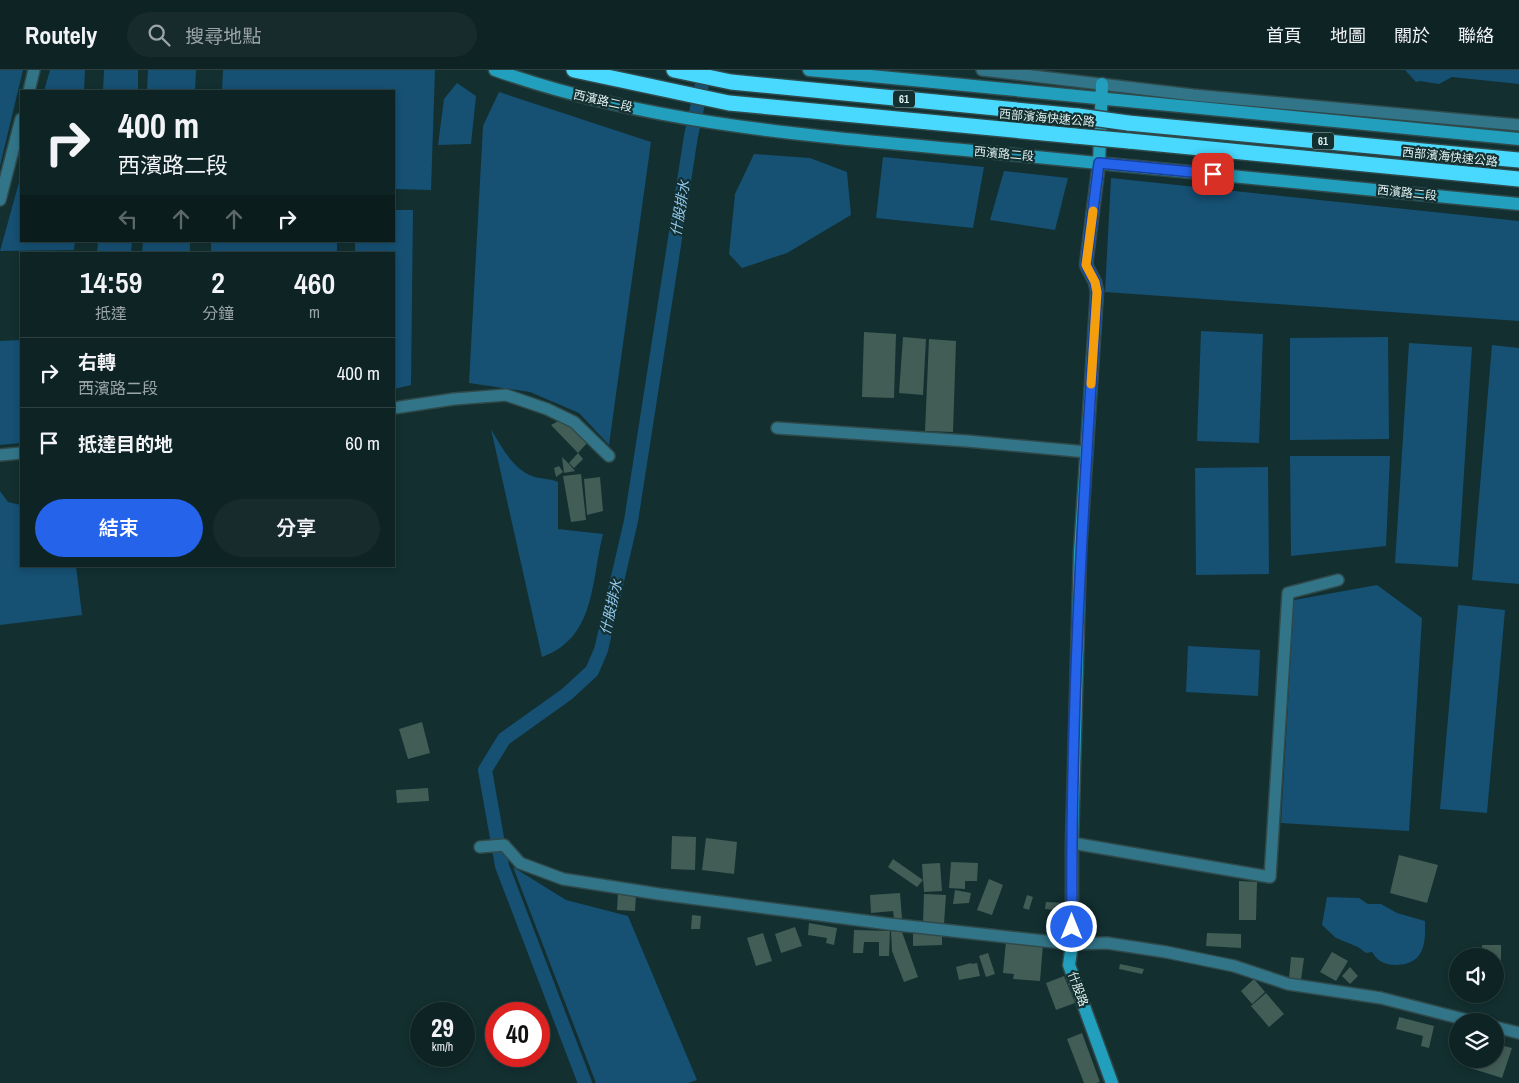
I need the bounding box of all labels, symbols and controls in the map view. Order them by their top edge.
search box [127,12,477,57]
text: Routely [25,19,97,51]
icon: search [145,21,173,49]
text: 搜尋地點 [185,23,261,49]
text: 首頁 [1266,23,1302,48]
text: 地圖 [1330,23,1366,48]
text: 關於 [1394,23,1430,48]
text: 聯絡 [1458,23,1494,48]
street label: 西濱路二段 [572,86,634,116]
road number: 61 [893,90,915,108]
text: 400 m [118,102,199,149]
street label: 西部濱海快速公路 [998,106,1096,130]
icon: right [35,110,100,175]
road number: 61 [1312,132,1334,150]
street label: 西濱路二段 [973,143,1035,165]
street label: 西部濱海快速公路 [1401,144,1499,170]
text: 西濱路二段 [118,150,228,180]
pin [1192,153,1234,195]
icon: arrive [1199,160,1227,188]
water label: 什股排水 [667,178,693,237]
street label: 西濱路二段 [1376,182,1438,204]
icon: left [114,205,142,233]
icon: ahead [167,205,195,233]
icon: ahead [220,205,248,233]
icon: right [273,205,301,233]
text: 14:59 [80,262,142,302]
text: 2 [211,262,225,302]
text: 460 [294,263,335,303]
text: m [309,301,320,323]
text: 抵達 [95,302,127,324]
text: 分鐘 [202,302,234,324]
text: 右轉 [78,349,116,375]
icon: right [35,359,63,387]
text: 400 m [337,360,380,386]
text: 西濱路二段 [78,377,158,399]
icon: arrive [35,429,63,457]
text: 60 m [345,430,380,456]
text: 抵達目的地 [78,431,173,457]
button: 結束 [35,499,203,557]
button: 分享 [213,499,380,557]
water label: 什股排水 [596,577,626,636]
position arrow [1045,900,1097,952]
map controls [1449,948,1504,1068]
button: sound [1449,948,1504,1003]
street label: 什股路 [1064,969,1092,1009]
speed limit sign: 40 [485,1002,550,1067]
text: 29 [431,1011,454,1045]
button: layers [1449,1013,1504,1068]
text: km/h [432,1039,453,1055]

